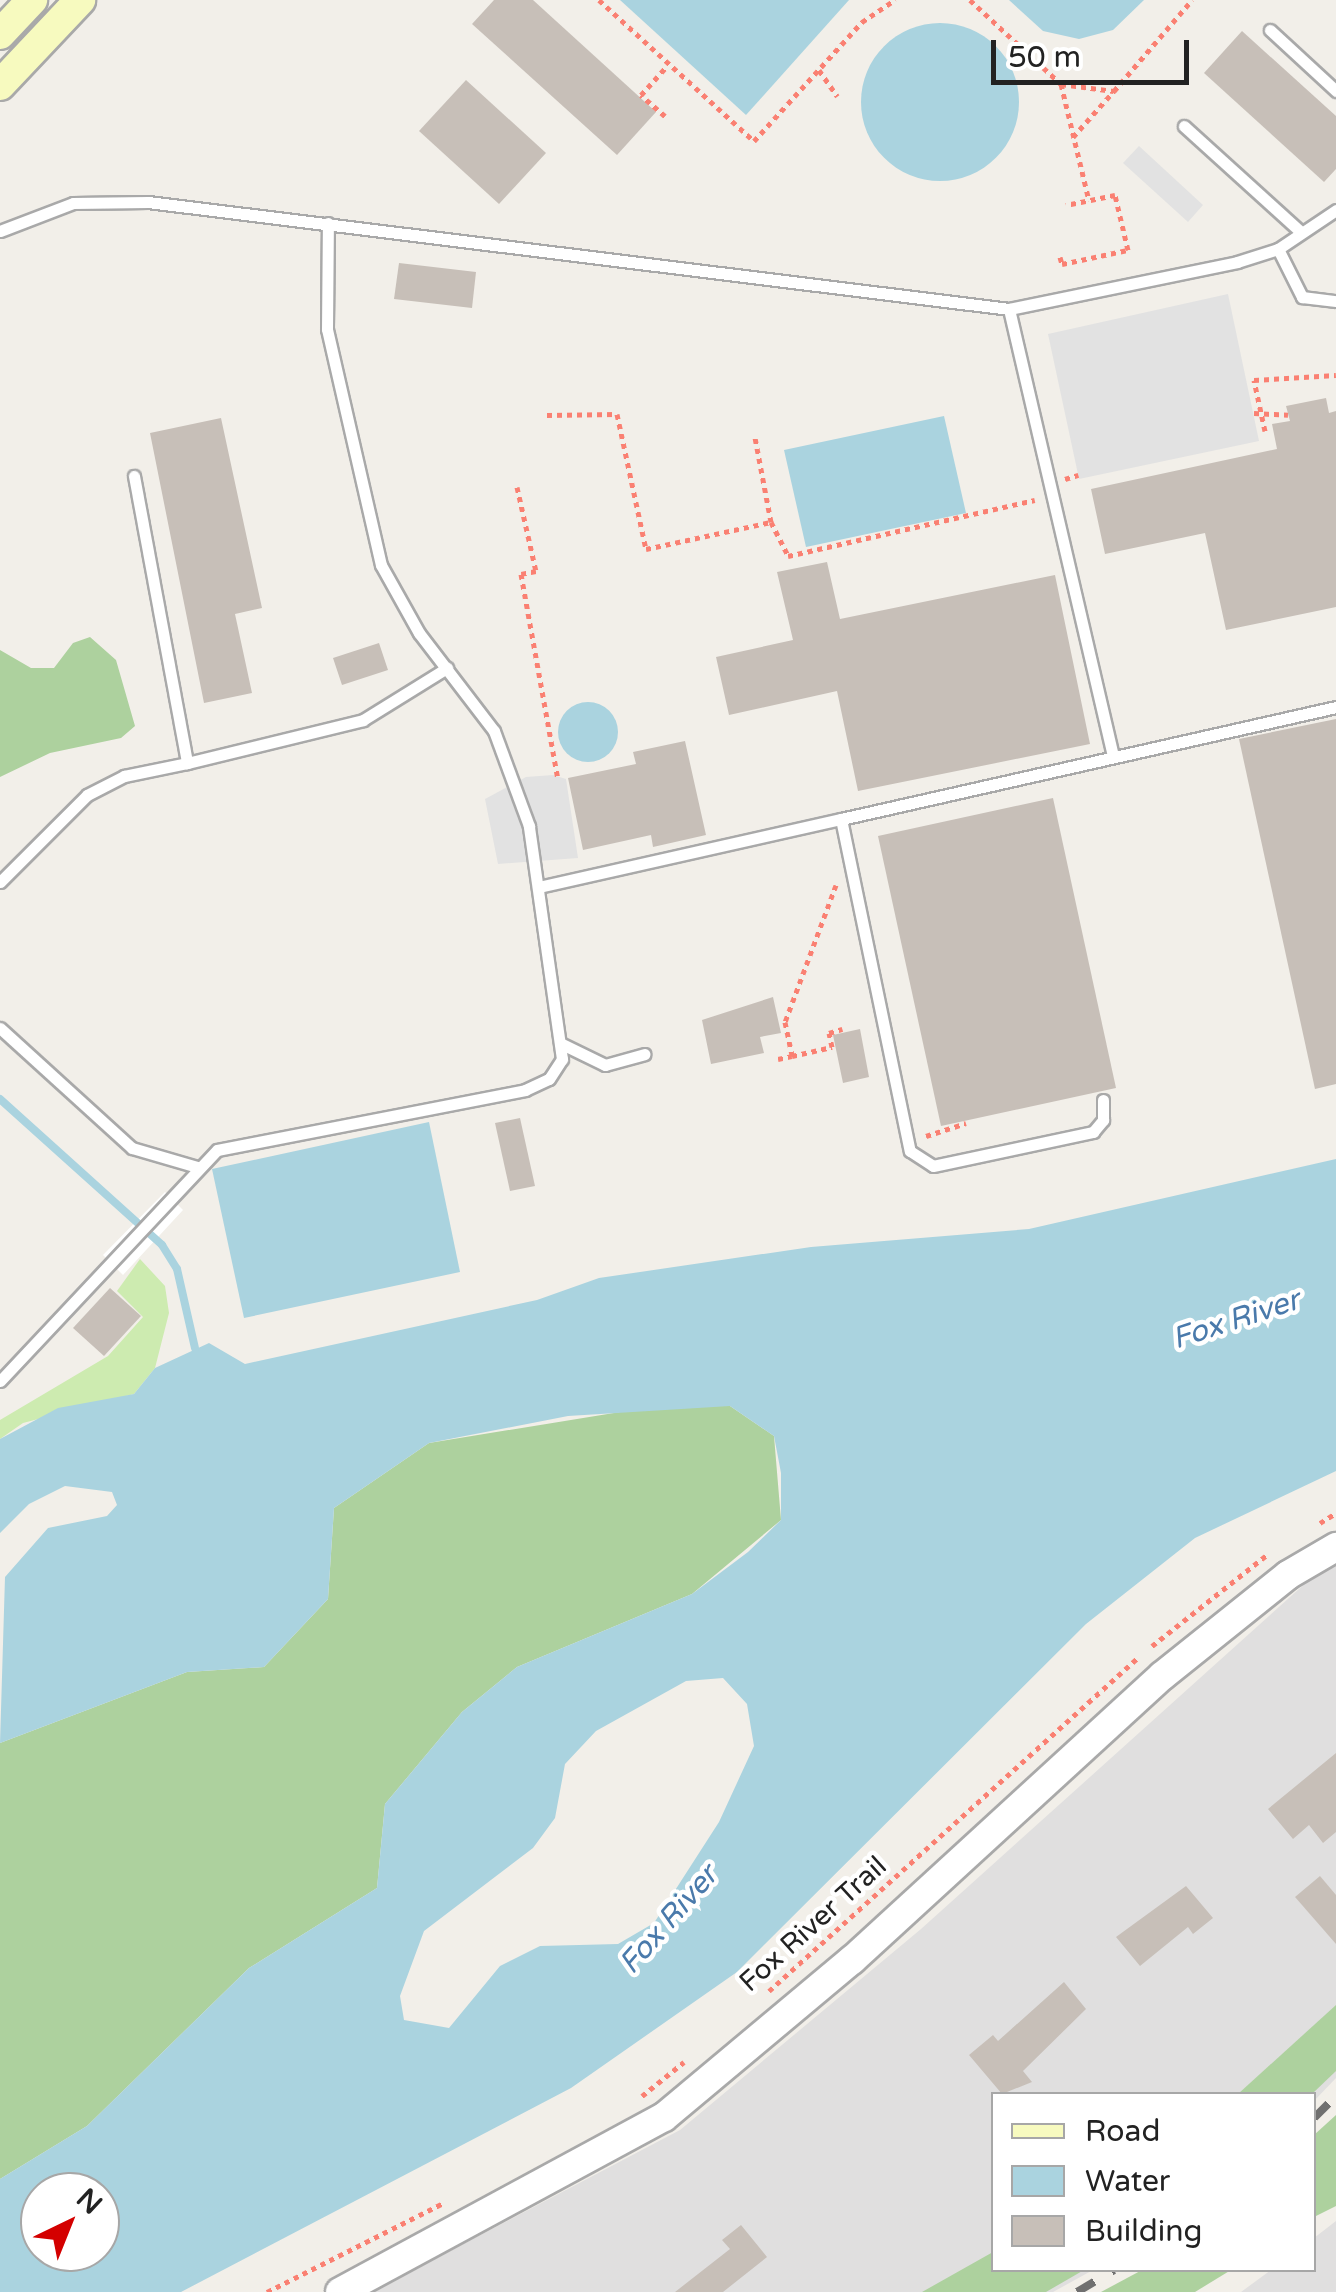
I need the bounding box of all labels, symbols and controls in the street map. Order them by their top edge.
scale bar [996,20,1194,82]
text: 50 m [1008,39,1081,76]
water label: Fox River [1168,1282,1304,1358]
street label: Fox River Trail [733,1849,893,1999]
water label: Fox River [612,1858,726,1982]
legend [991,2092,1316,2272]
text: Road [1085,2113,1160,2150]
text: Water [1085,2163,1170,2200]
north arrow [20,2172,120,2272]
text: N [69,2181,109,2222]
text: Building [1085,2213,1202,2250]

